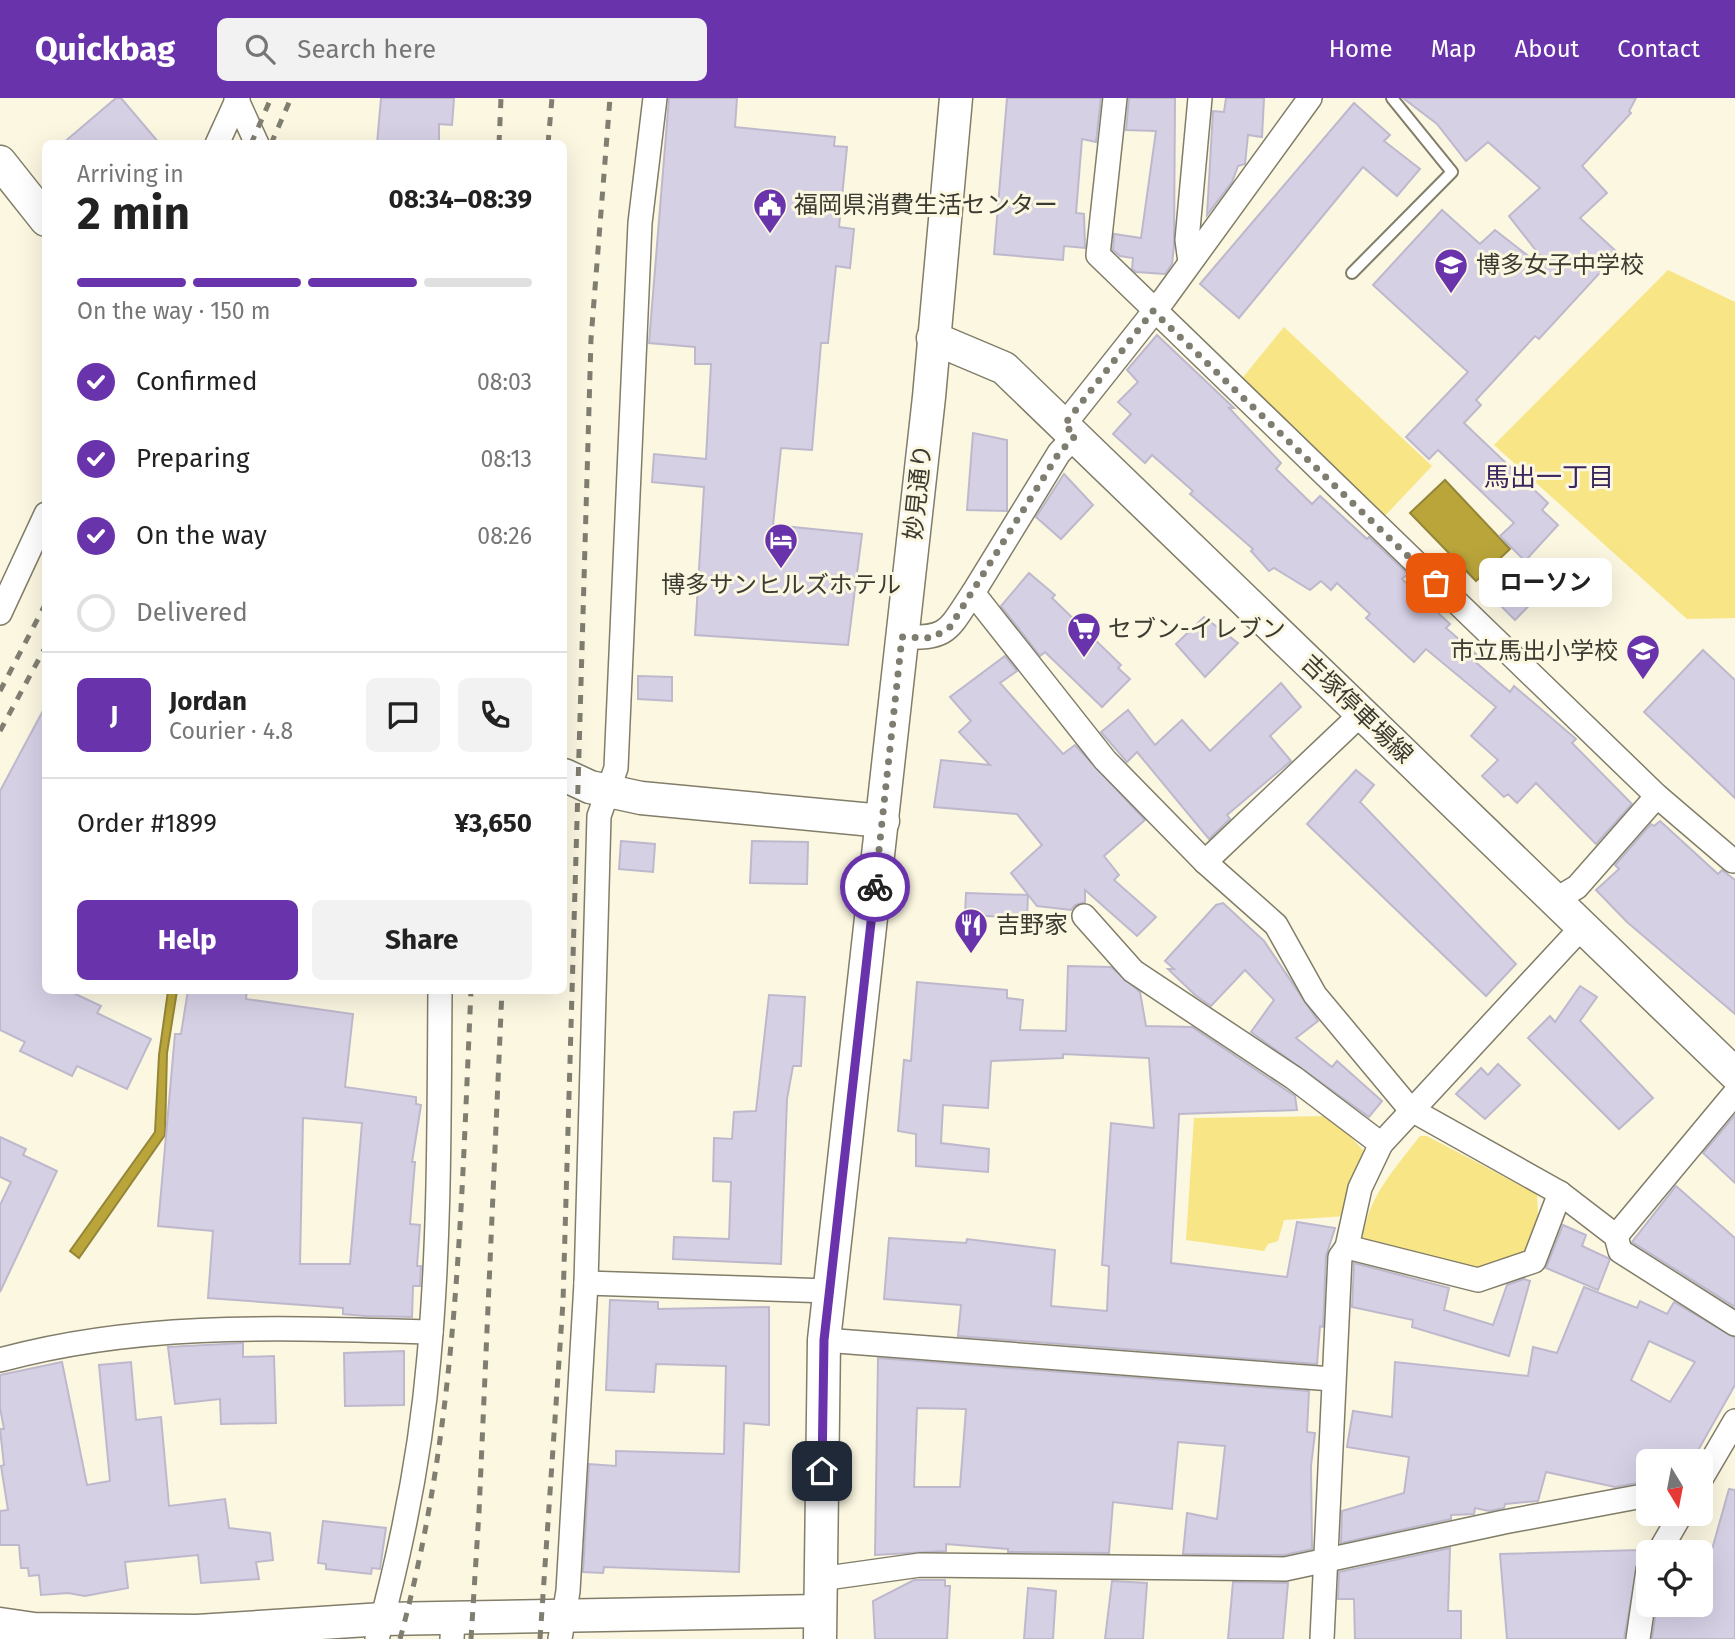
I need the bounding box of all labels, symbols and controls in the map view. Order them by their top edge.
search box [217,18,707,81]
text: Quickbag [35,29,175,69]
icon: search [241,30,279,68]
text: Search here [297,34,436,65]
text: Home [1329,35,1393,63]
text: Map [1431,35,1477,63]
text: About [1515,35,1579,63]
text: Contact [1617,35,1700,63]
text: Arriving in [77,160,184,188]
text: 08:34–08:39 [389,184,532,215]
text: 2 min [77,186,190,241]
public building icon: 福岡県消費生活センター [751,186,789,235]
place label: 福岡県消費生活センター [794,191,1058,219]
school or university icon: 博多女子中学校 [1432,246,1470,295]
place label: 博多女子中学校 [1476,251,1644,279]
text: On the way · 150 m [77,297,270,325]
icon: check [77,363,115,401]
text: Confirmed [136,366,257,397]
text: 08:03 [477,368,532,396]
icon: check [77,440,115,478]
text: Preparing [136,443,249,474]
street label: 妙見通り [899,443,937,541]
text: 08:13 [480,445,532,473]
district label: 馬出一丁目 [1484,462,1614,493]
icon: check [77,517,115,555]
text: On the way [136,520,267,551]
hotel icon: 博多サンヒルズホテル [762,521,800,570]
text: 08:26 [477,522,532,550]
pin [1406,553,1466,613]
callout: ローソン [1478,559,1611,608]
icon: bag [1417,564,1455,602]
text: ローソン [1500,568,1592,596]
place label: 博多サンヒルズホテル [661,571,901,599]
text: Delivered [136,597,248,628]
supermarket icon: セブン-イレブン [1065,610,1103,659]
place label: セブン-イレブン [1108,615,1286,643]
school or university icon: 市立馬出小学校 [1624,632,1662,681]
place label: 市立馬出小学校 [1450,637,1618,665]
street label: 吉塚停車場線 [1295,649,1419,769]
button: chat [366,678,440,752]
button: phone [458,678,532,752]
text: Jordan [169,686,247,717]
text: J [110,700,118,731]
text: Courier · 4.8 [169,717,293,745]
text: Order #1899 [77,808,217,839]
text: ¥3,650 [454,808,532,839]
courier [840,852,910,922]
icon: bike [856,868,894,906]
button: Help [77,900,298,980]
button: Share [312,900,532,980]
restaurant icon: 吉野家 [952,906,990,955]
place label: 吉野家 [996,911,1068,939]
pin [792,1441,852,1501]
north arrow [1636,1449,1713,1526]
map controls [1636,1449,1713,1617]
icon: home [803,1452,841,1490]
button: locate [1636,1540,1713,1617]

